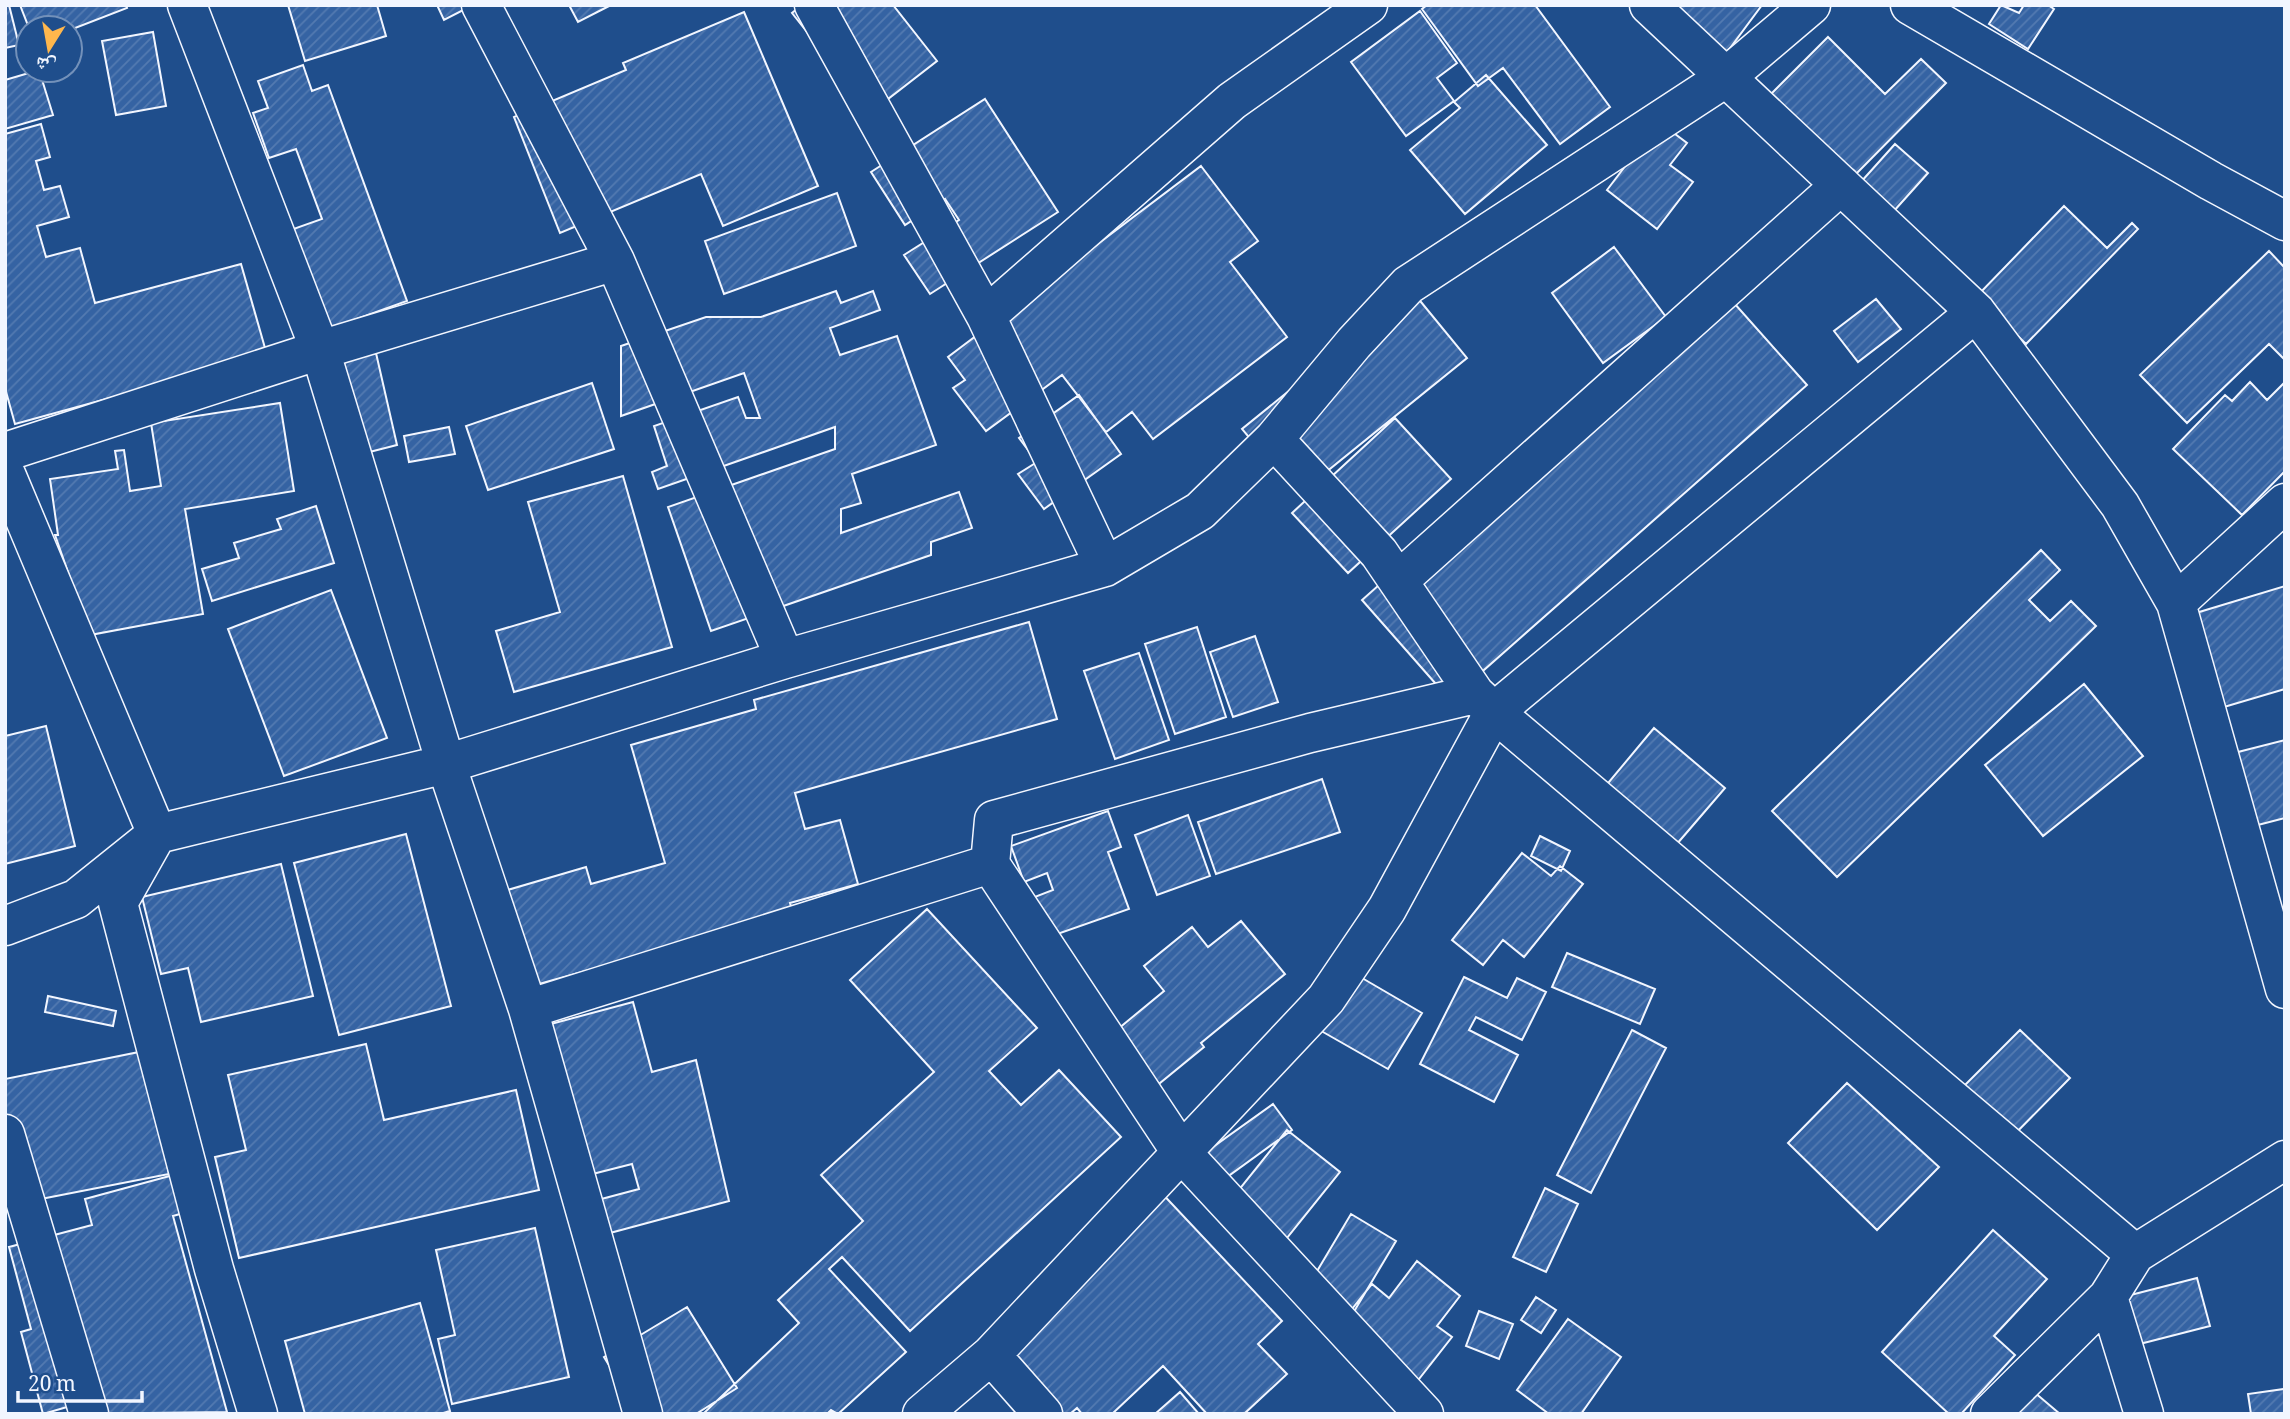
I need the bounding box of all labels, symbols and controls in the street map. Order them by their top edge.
north arrow [14,14,84,84]
text: ش [33,45,59,80]
scale bar [18,1360,142,1404]
text: 20 m [28,1369,76,1404]

